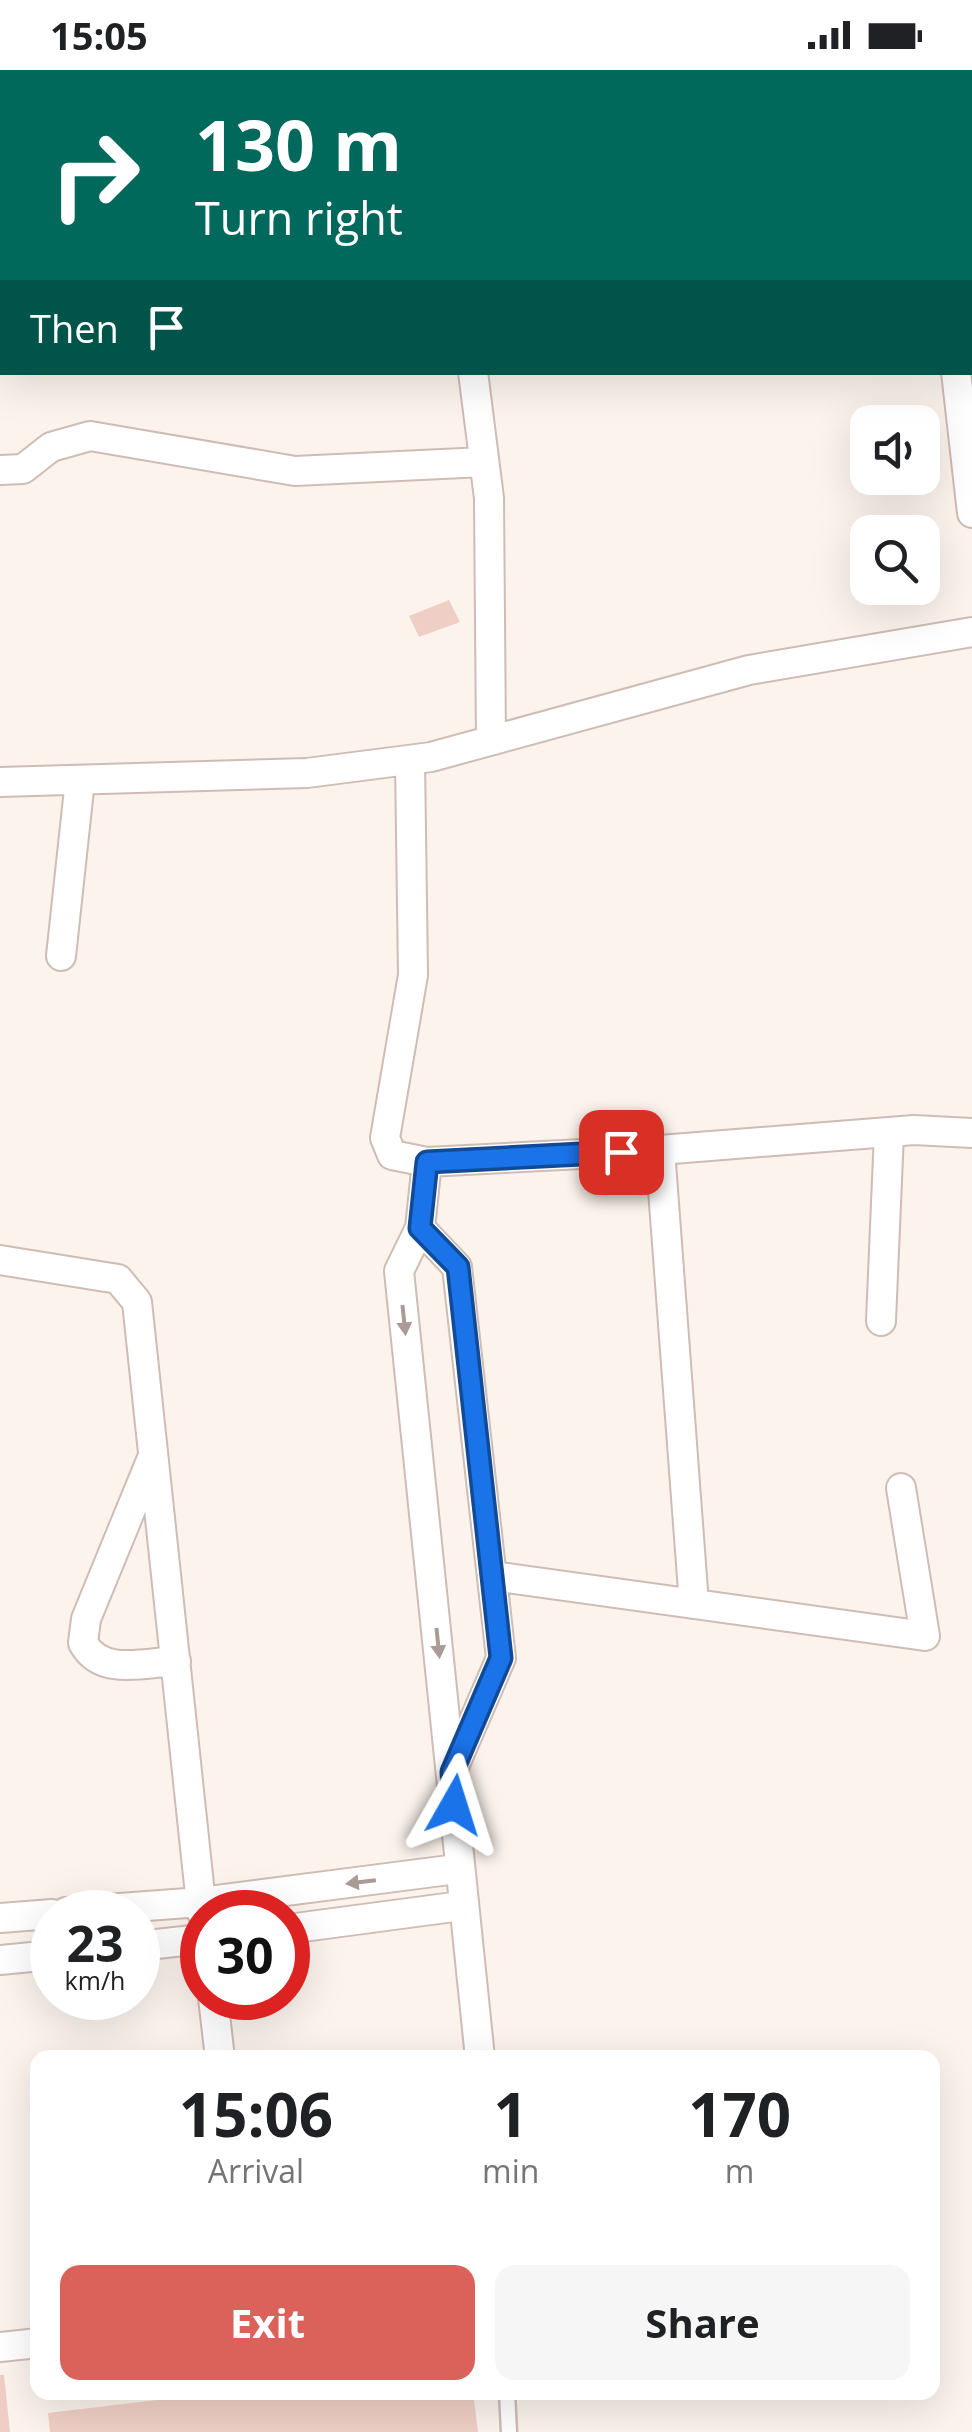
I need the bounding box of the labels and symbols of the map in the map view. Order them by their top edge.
pin [579,1110,664,1195]
one-way arrow [396,1305,412,1337]
one-way arrow [430,1628,446,1660]
position arrow [402,1753,506,1857]
one-way arrow [344,1874,376,1890]
speed limit sign: 30 [180,1890,310,2020]

